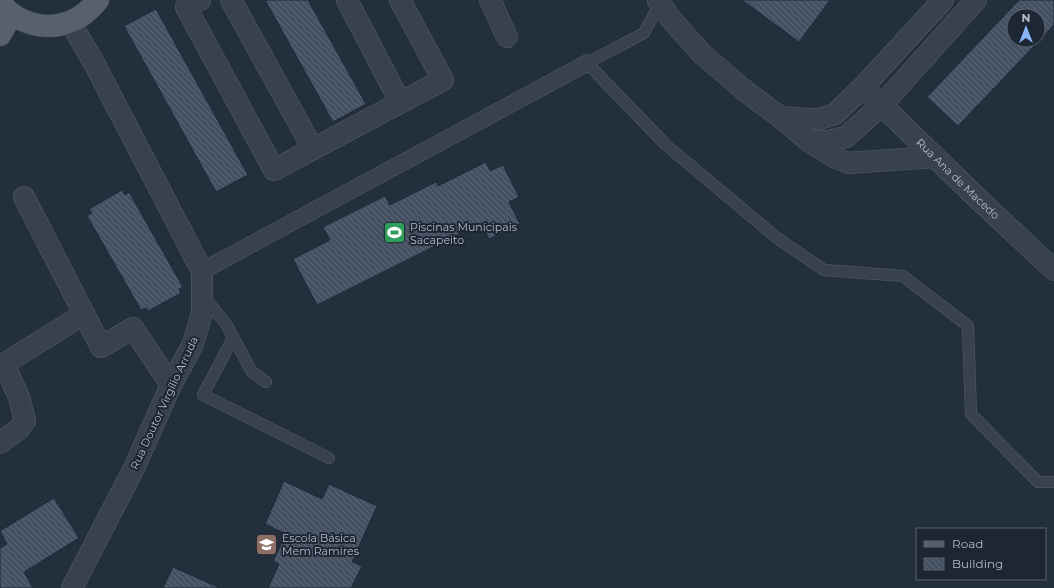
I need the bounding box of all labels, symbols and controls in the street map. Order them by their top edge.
north arrow [1006,8,1046,48]
text: N [1022,11,1030,25]
street label: Rua Ana de Macedo [913,135,1003,222]
sports icon: Piscinas Munícipais Sacapeito [381,220,407,246]
place label: Piscinas Munícipais Sacapeito [410,220,518,247]
street label: Rua Doutor Virgílio Arruda [127,334,201,472]
legend [916,528,1046,580]
school or university icon: Escola Básica Mem Ramires [254,531,280,557]
place label: Escola Básica Mem Ramires [282,531,360,558]
text: Road [952,536,983,551]
text: Building [952,556,1003,571]

